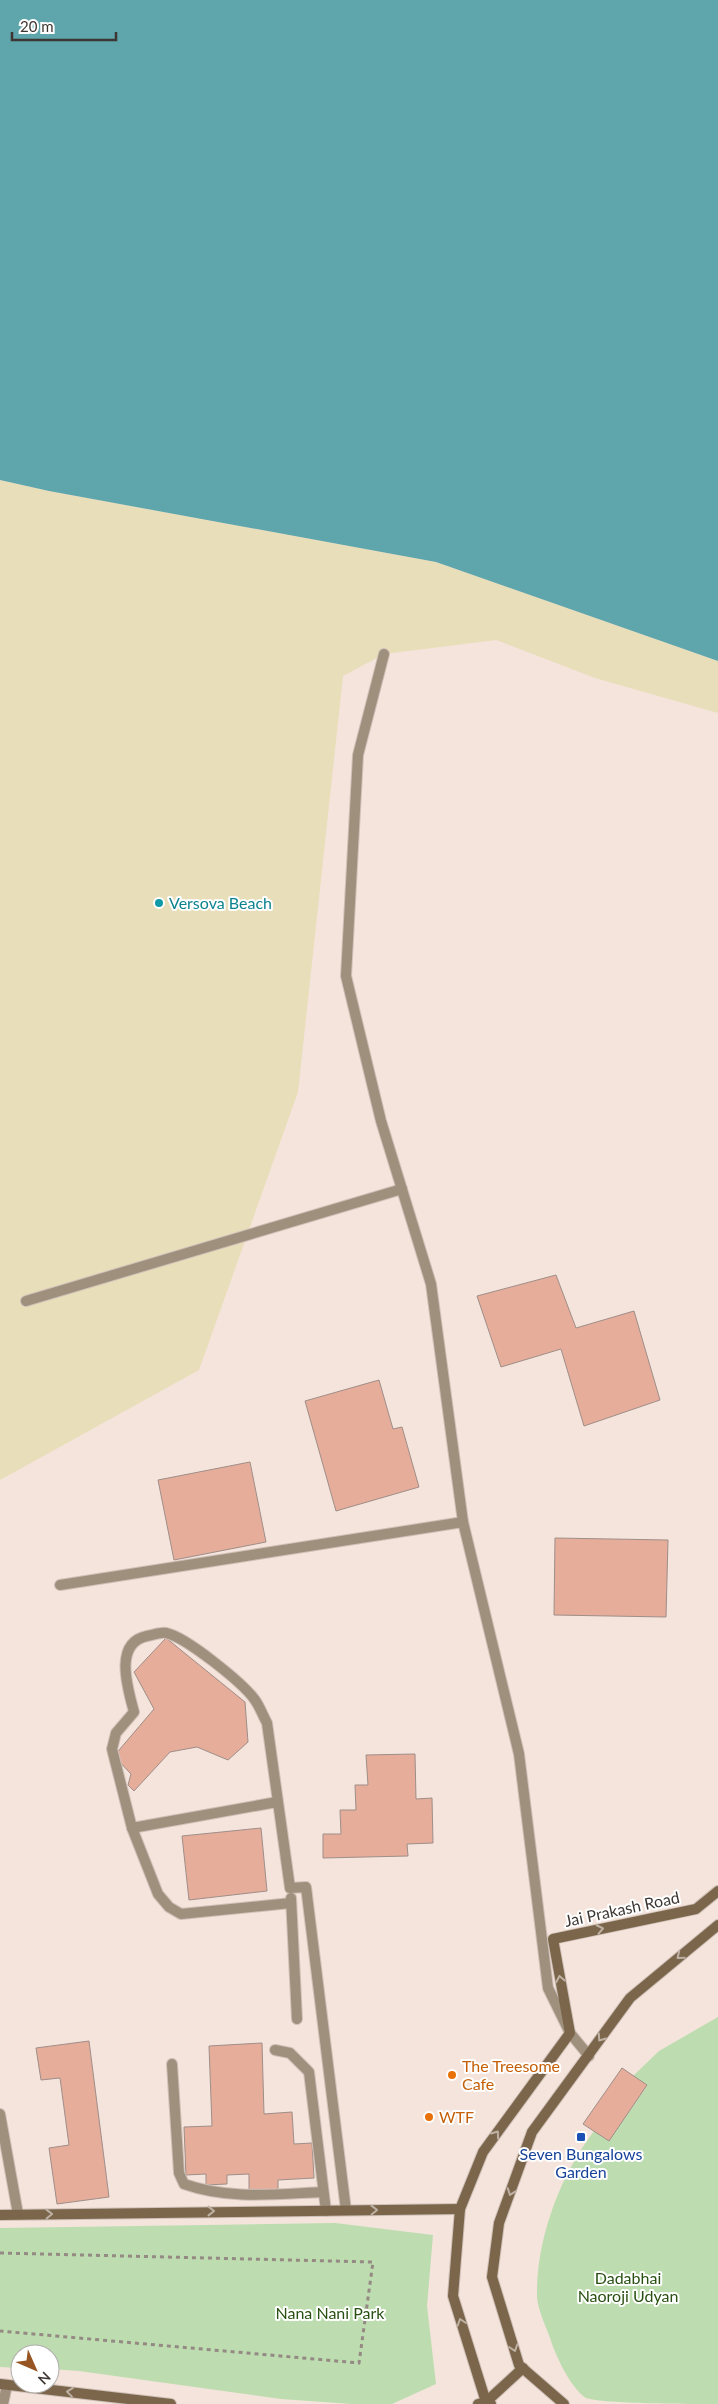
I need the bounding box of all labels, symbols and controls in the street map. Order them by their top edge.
scale bar [12,10,116,42]
text: 20 m [20,17,54,35]
place label: Versova Beach [169,893,272,912]
marker: Versova Beach [153,897,165,909]
street label: Jai Prakash Road [563,1887,681,1930]
one-way arrow [596,1924,605,1935]
one-way arrow [677,1951,686,1960]
one-way arrow [556,1974,566,1983]
one-way arrow [599,2032,607,2041]
place label: The Treesome Cafe [462,2056,560,2093]
marker: The Treesome Cafe [446,2069,458,2081]
place label: WTF [439,2107,474,2126]
marker: WTF [423,2111,435,2123]
one-way arrow [490,2130,499,2140]
marker: Seven Bungalows Garden [575,2131,587,2143]
place label: Seven Bungalows Garden [520,2144,642,2181]
one-way arrow [507,2187,517,2195]
one-way arrow [370,2205,378,2215]
one-way arrow [208,2206,215,2216]
one-way arrow [45,2209,53,2219]
park label: Dadabhai Naoroji Udyan [578,2268,678,2305]
park label: Nana Nani Park [276,2303,385,2322]
one-way arrow [457,2318,467,2327]
one-way arrow [509,2343,519,2352]
north arrow [10,2344,60,2394]
text: N [35,2369,54,2388]
one-way arrow [66,2387,74,2398]

